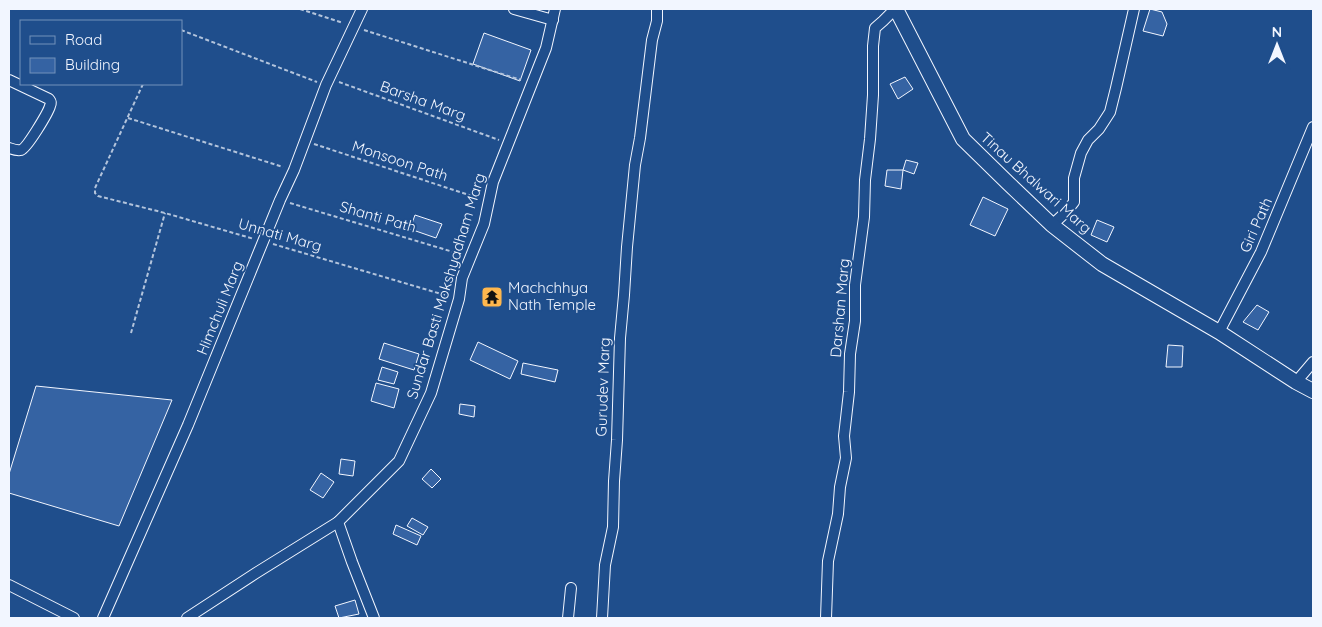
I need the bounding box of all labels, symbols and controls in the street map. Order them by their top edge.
legend [20,20,182,85]
north arrow [1252,20,1302,70]
text: N [1272,23,1282,41]
text: Road [65,30,102,49]
text: Building [65,55,120,74]
street label: Barsha Marg [378,76,469,125]
street label: Tinau Bhalwari Marg [977,128,1096,238]
street label: Monsoon Path [350,136,450,185]
street label: Sundar Basti Mokshyadham Marg [402,171,489,401]
street label: Giri Path [1235,194,1276,255]
street label: Shanti Path [338,197,419,236]
street label: Unnati Marg [236,214,324,255]
street label: Himchuli Marg [192,258,247,358]
street label: Darshan Marg [826,258,853,358]
place label: Machchhya Nath Temple [508,278,596,314]
temple icon: Machchhya Nath Temple [480,285,504,309]
street label: Gurudev Marg [591,337,614,437]

